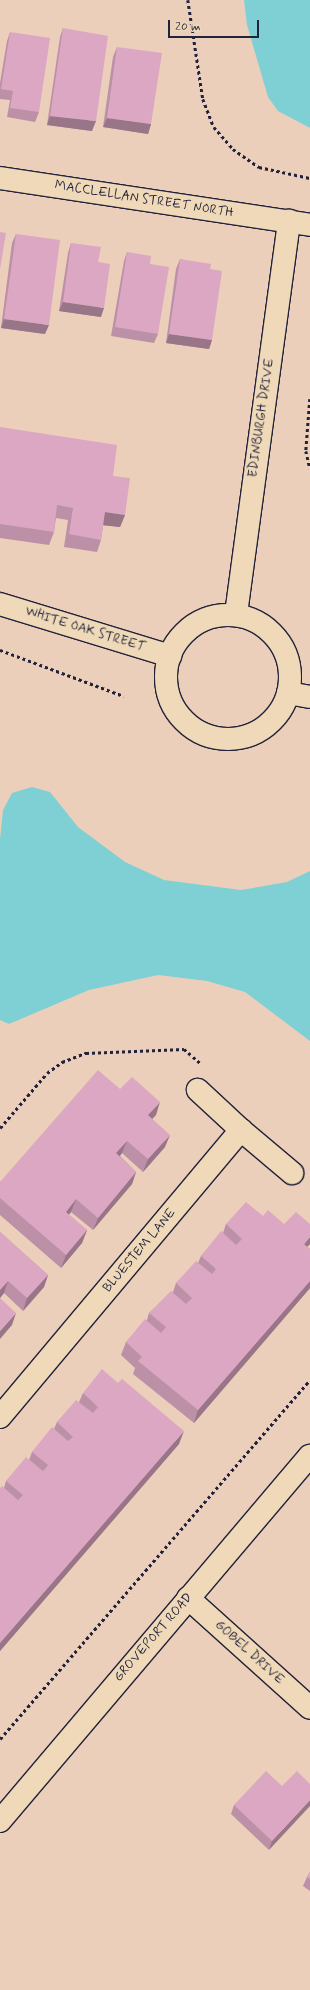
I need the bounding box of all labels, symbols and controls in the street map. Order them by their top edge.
scale bar [170,12,261,38]
text: 20 m [175,19,201,35]
street label: MACCLELLAN STREET NORTH [53,178,235,222]
street label: EDINBURGH DRIVE [246,358,278,478]
street label: WHITE OAK STREET [23,604,147,656]
street label: BLUESTEM LANE [100,1206,180,1296]
street label: GROVEPORT ROAD [111,1591,197,1685]
street label: GOBEL DRIVE [211,1618,287,1688]

